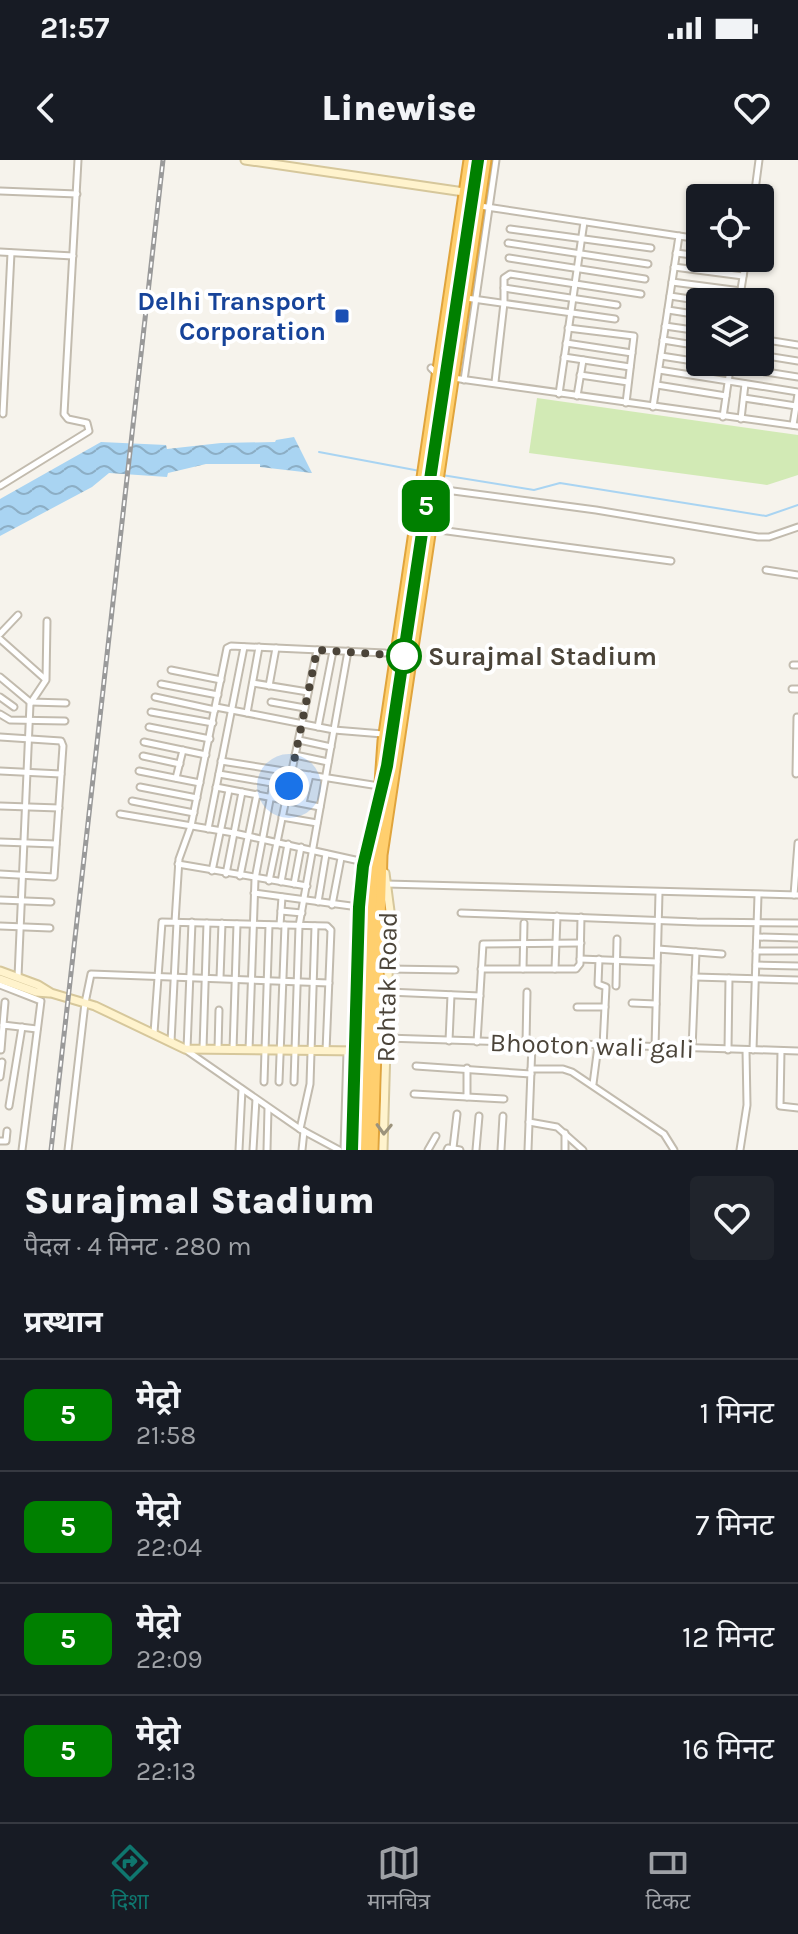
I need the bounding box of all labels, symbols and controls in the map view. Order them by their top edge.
text: 21:57 [40,10,109,46]
icon: back [24,86,68,130]
icon: heart [730,86,774,130]
text: Linewise [322,87,476,129]
map controls [686,184,774,376]
button: locate [686,184,774,272]
place label: Delhi Transport Corporation [137,286,326,347]
button: layers [686,288,774,376]
marker: Delhi Transport Corporation [333,307,351,325]
line badge: 5 [400,480,452,532]
text: 5 [418,489,434,522]
marker: Surajmal Stadium [387,639,421,673]
place label: Surajmal Stadium [428,641,657,672]
your location [269,766,309,806]
street label: Rohtak Road [370,911,404,1063]
street label: Bhooton wali gali [489,1027,695,1065]
one-way arrow [375,1123,392,1136]
button: heart [690,1176,774,1260]
text: Surajmal Stadium [24,1178,375,1223]
text: पैदल · 4 मिनट · 280 m [24,1231,252,1262]
text: प्रस्थान [24,1304,103,1340]
text: मेट्रो [136,1380,181,1416]
text: 1 मिनट [699,1395,774,1431]
text: 5 [60,1398,76,1431]
text: 21:58 [136,1420,196,1451]
text: मेट्रो [136,1492,181,1528]
text: 7 मिनट [695,1507,774,1543]
text: 5 [60,1510,76,1543]
text: 22:04 [136,1532,202,1563]
text: मेट्रो [136,1604,181,1640]
text: 12 मिनट [682,1619,774,1655]
text: 5 [60,1622,76,1655]
text: 22:09 [136,1644,203,1675]
text: मेट्रो [136,1716,181,1752]
text: 16 मिनट [682,1731,774,1767]
text: 5 [60,1734,76,1767]
text: 22:13 [136,1756,196,1787]
tab: दिशा [108,1841,152,1918]
tab: मानचित्र [367,1841,430,1918]
tab: टिकट [645,1841,690,1918]

